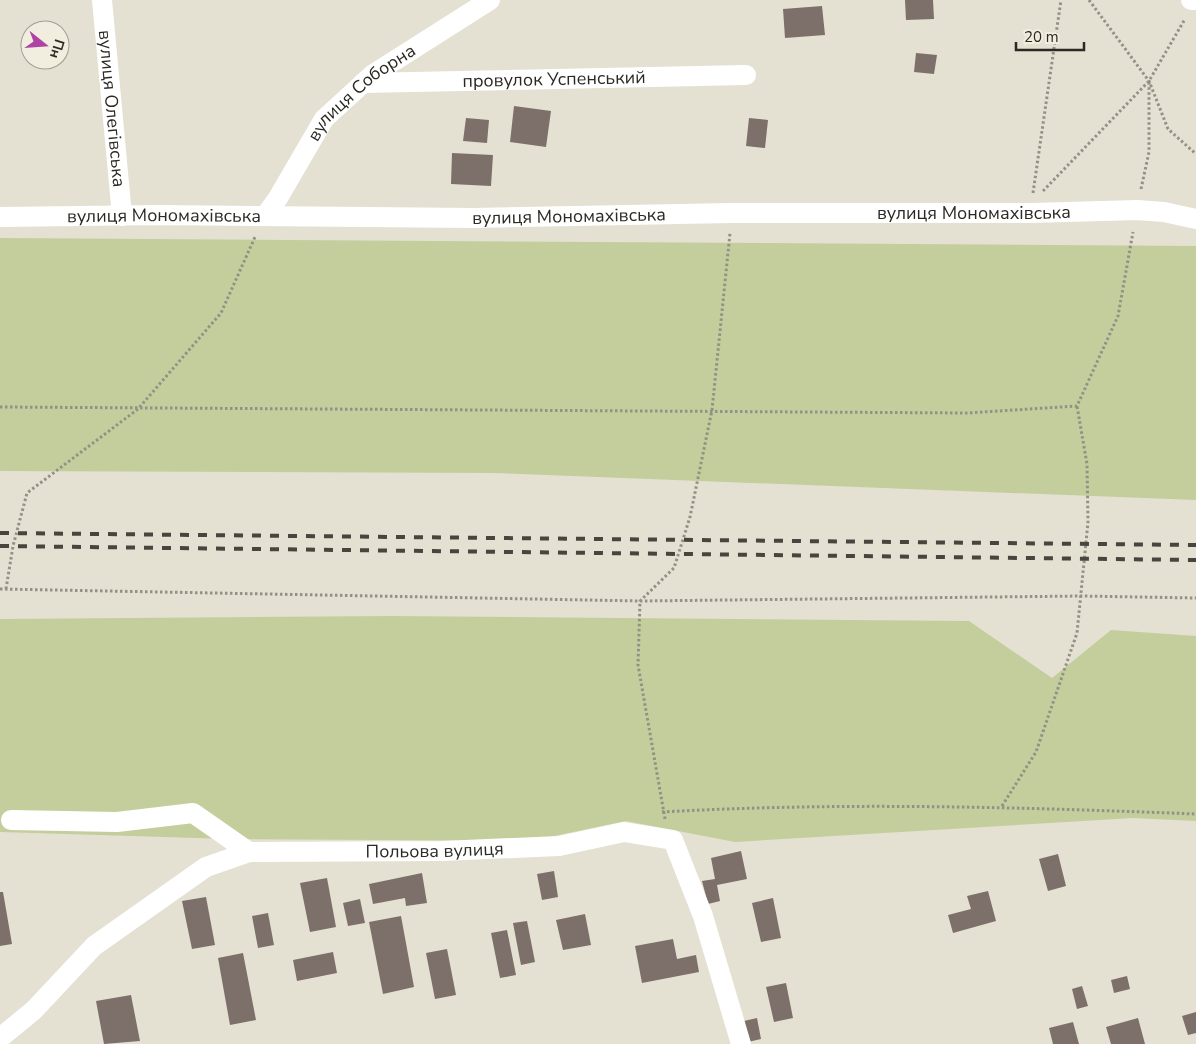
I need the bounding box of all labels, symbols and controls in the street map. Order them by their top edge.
north arrow [20,20,70,70]
scale bar [1016,20,1084,52]
text: 20 m [1024,27,1059,47]
street label: вулиця Олегівська [93,29,131,188]
text: Пн [45,37,69,61]
street label: вулиця Соборна [302,38,420,146]
street label: провулок Успенський [462,65,646,93]
street label: вулиця Мономахівська [877,200,1071,225]
street label: вулиця Мономахівська [472,202,666,230]
street label: вулиця Мономахівська [67,203,261,228]
street label: Польова вулиця [365,836,504,863]

